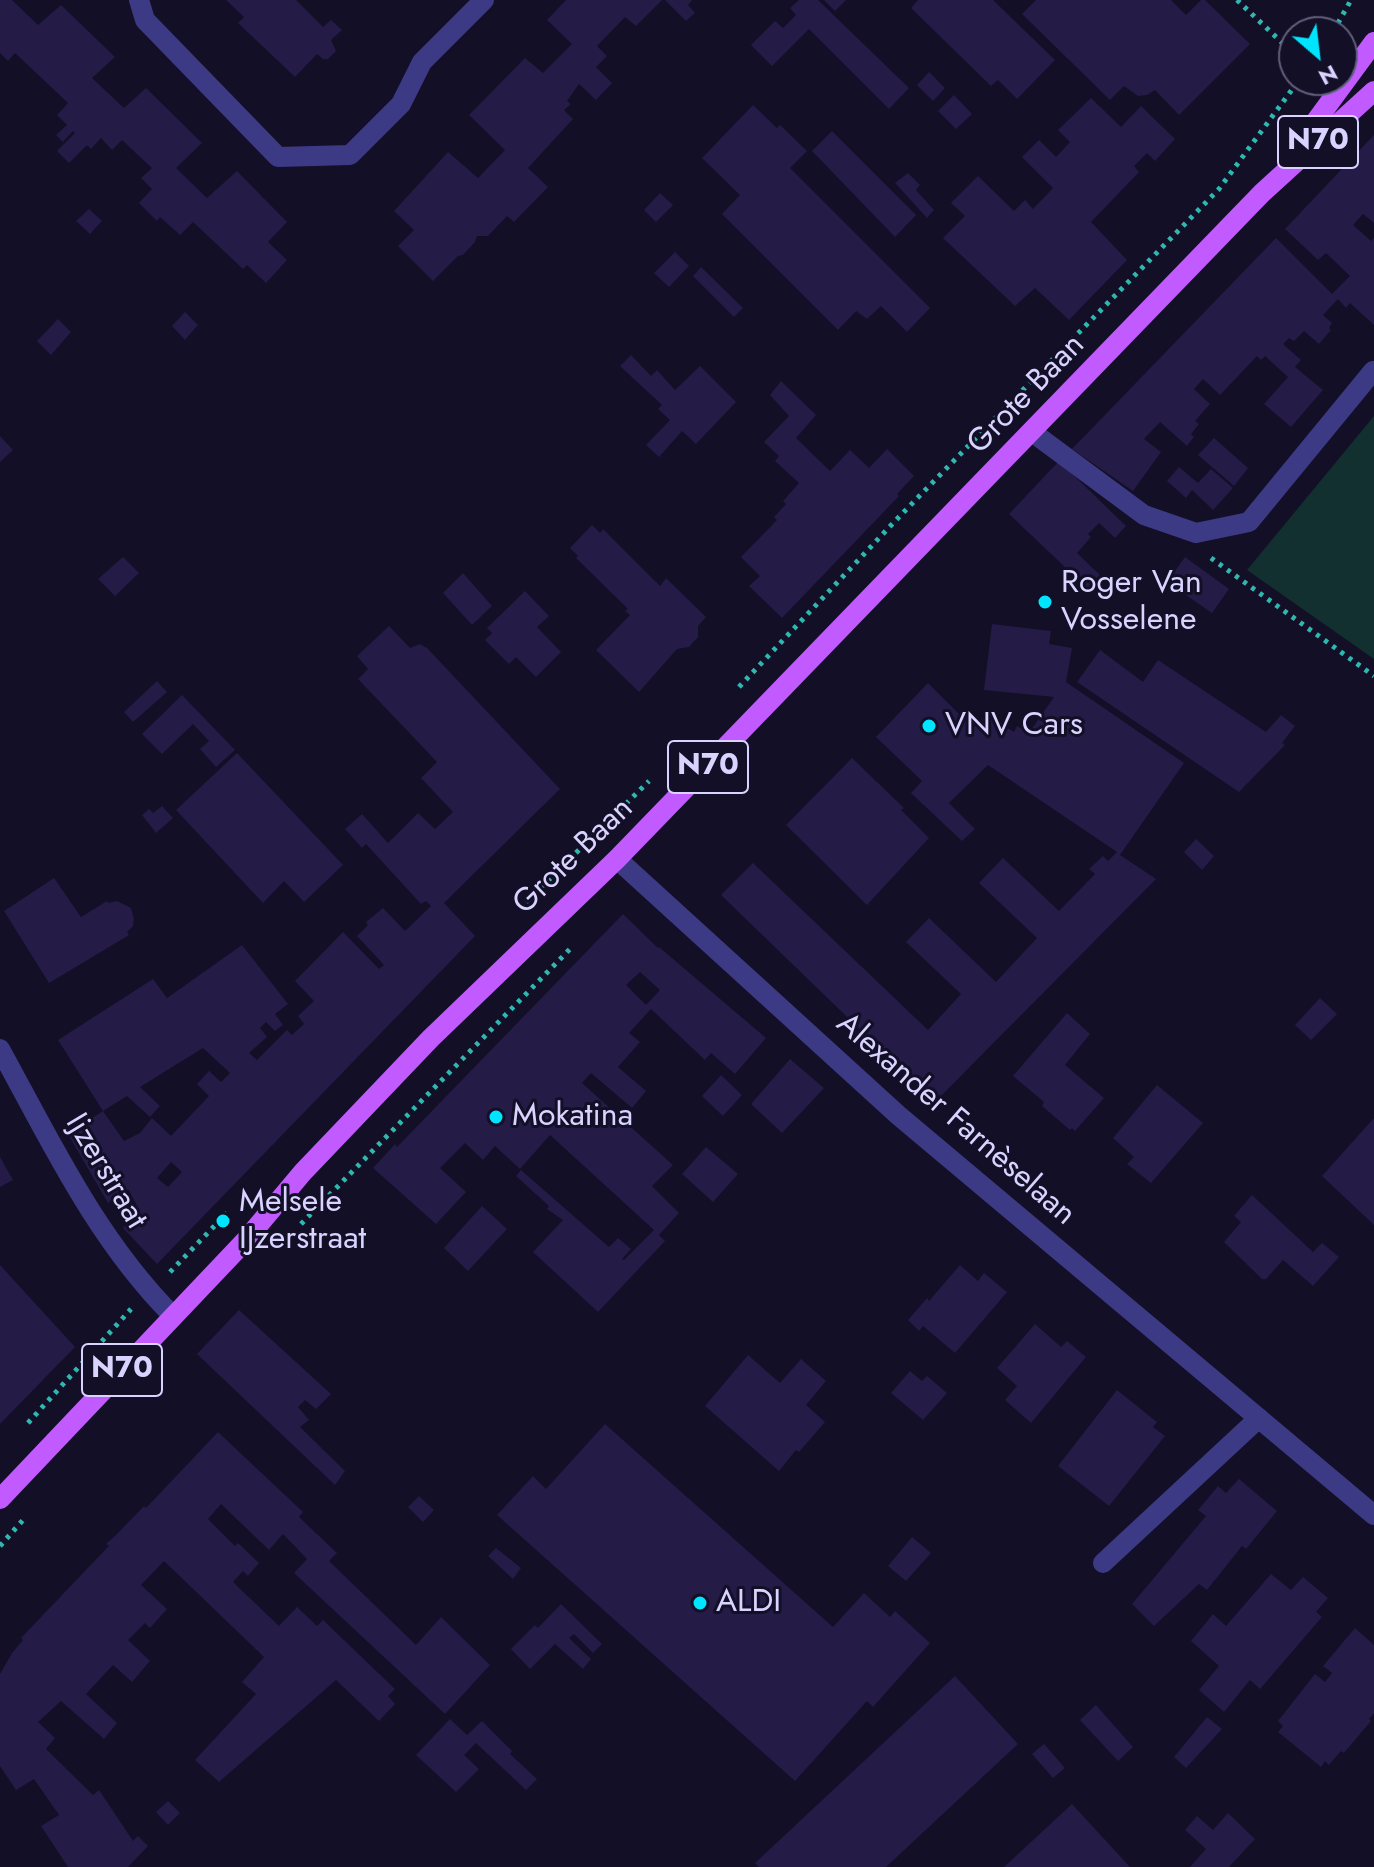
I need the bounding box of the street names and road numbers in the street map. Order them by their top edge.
road number: N70 [1278,116,1358,168]
street label: Grote Baan [960,327,1094,463]
road number: N70 [668,741,748,793]
street label: Grote Baan [506,790,642,924]
street label: Alexander Farnèselaan [828,1006,1082,1234]
street label: Ijzerstraat [56,1107,154,1237]
road number: N70 [82,1344,162,1396]

